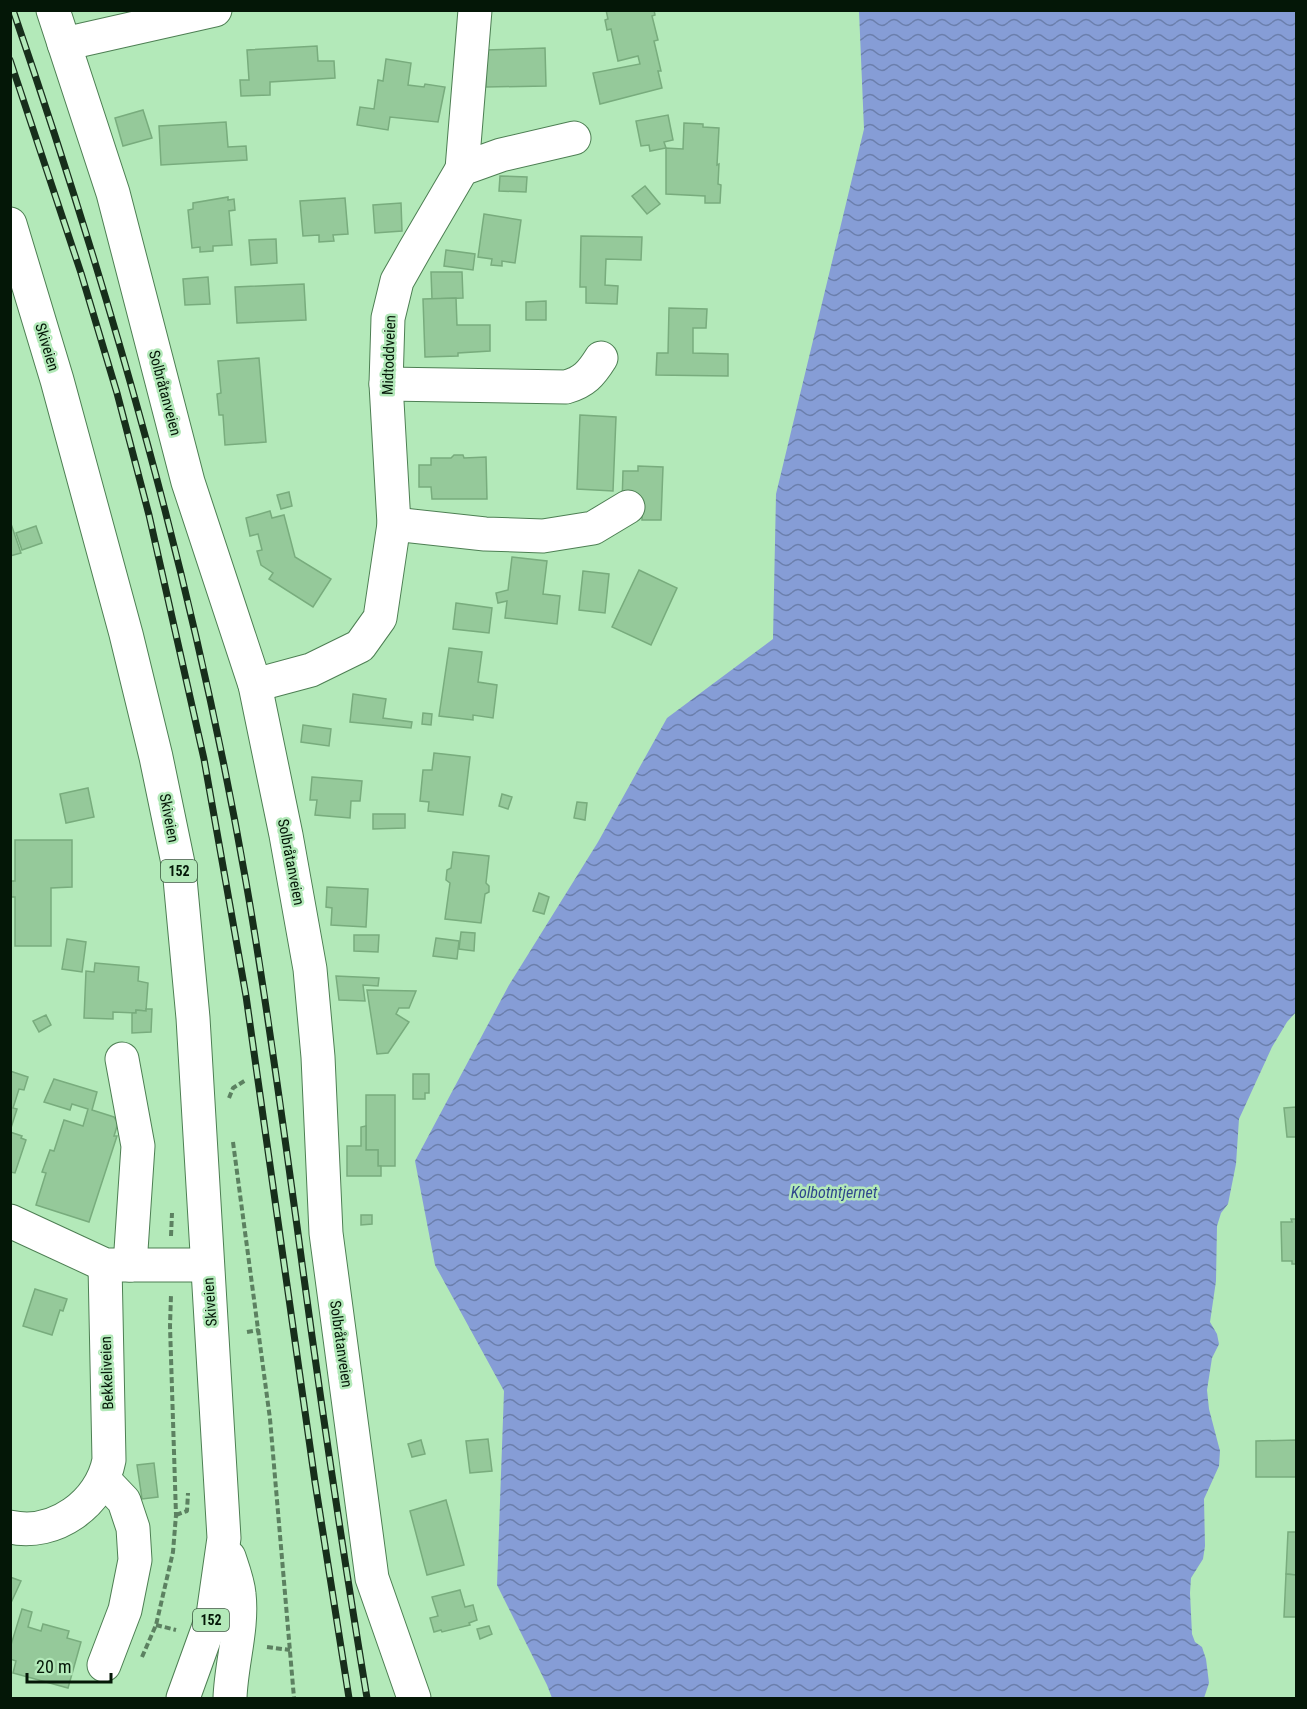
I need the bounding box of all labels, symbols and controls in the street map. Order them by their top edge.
street label: Midtoddveien [379,315,399,395]
street label: Skiveien [31,321,63,373]
street label: Solbråtanveien [145,348,185,438]
street label: Skiveien [155,792,183,844]
street label: Solbråtanveien [274,817,308,907]
road number: 152 [161,860,197,882]
water label: Kolbotntjernet [791,1183,878,1202]
street label: Skiveien [199,1277,221,1327]
street label: Solbråtanveien [326,1299,356,1389]
street label: Bekkeliveien [97,1336,117,1410]
road number: 152 [193,1609,229,1631]
scale bar [27,1646,111,1684]
text: 20 m [36,1656,71,1677]

